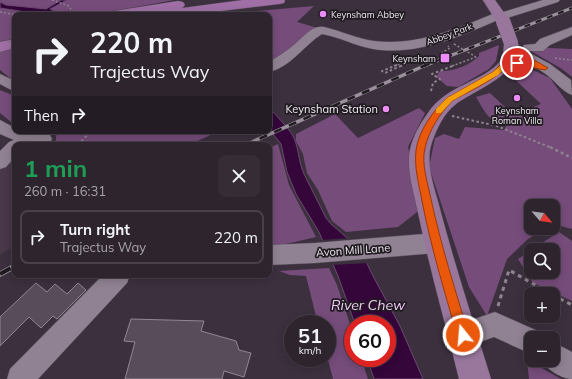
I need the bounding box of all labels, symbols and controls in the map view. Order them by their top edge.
marker: Keynsham Abbey [318,9,328,19]
place label: Keynsham Abbey [331,9,404,21]
street label: Abbey Park [424,20,474,48]
text: 220 m [90,25,173,60]
icon: right [24,28,76,80]
pin [500,46,534,80]
marker: Keynsham [439,52,451,64]
icon: arrive [506,52,528,74]
place label: Keynsham [392,53,436,65]
text: Trajectus Way [90,60,209,83]
marker: Keynsham Roman Villa [512,93,522,103]
place label: Keynsham Station [285,102,378,116]
icon: right [67,104,89,126]
marker: Keynsham Station [381,104,391,114]
place label: Keynsham Roman Villa [492,105,542,126]
text: Then [24,106,59,125]
text: 1 min [24,153,87,183]
button: close [218,155,260,197]
text: 260 m · 16:31 [24,183,106,199]
north arrow [524,199,560,235]
map controls [524,199,560,367]
text: Turn right [60,220,130,239]
icon: right [26,226,48,248]
text: 220 m [214,228,258,247]
text: Trajectus Way [60,239,146,255]
street label: Avon Mill Lane [315,240,391,260]
button: search [524,243,560,279]
button: + [524,287,560,323]
water label: River Chew [331,296,406,314]
position arrow [442,314,484,356]
speed limit sign: 60 [344,315,396,367]
text: 51 [298,323,322,348]
button: − [524,331,560,367]
text: km/h [299,344,321,357]

